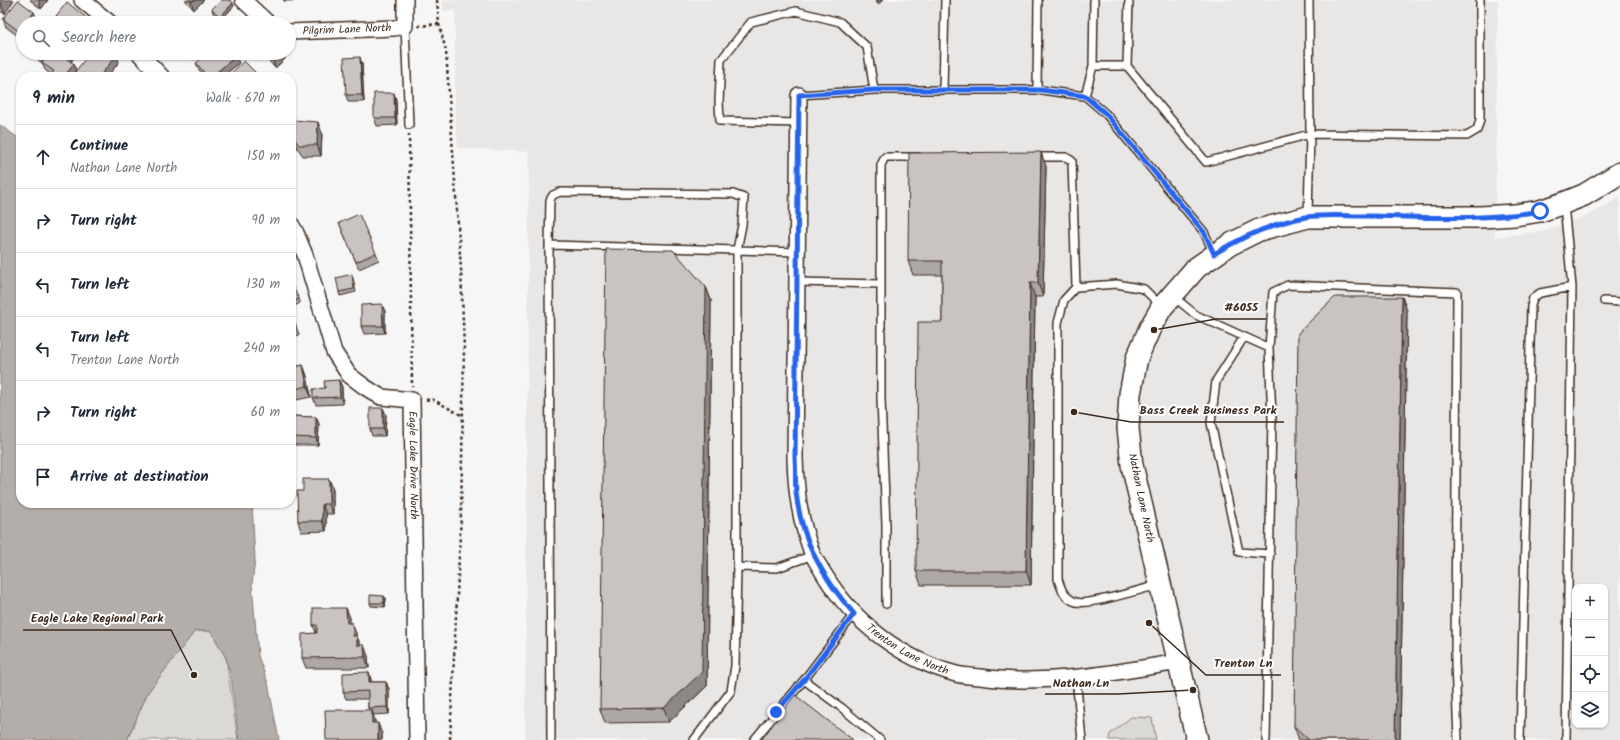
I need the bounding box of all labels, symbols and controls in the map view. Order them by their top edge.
search box [16,16,296,60]
street label: Pilgrim Lane North [302,19,392,40]
text: Search here [62,26,136,50]
icon: search [30,27,52,49]
text: 9 min [32,85,75,112]
text: Walk · 670 m [206,88,280,109]
text: Continue [70,134,128,158]
icon: ahead [32,146,54,168]
text: 150 m [247,146,280,167]
text: Nathan Lane North [70,158,177,179]
route start [1531,202,1549,220]
text: Turn right [70,209,137,233]
icon: right [32,210,54,232]
text: 90 m [252,210,280,231]
text: Turn left [70,273,130,297]
icon: left [32,274,54,296]
text: 130 m [246,274,280,295]
callout: #6055 [1216,295,1266,319]
text: #6055 [1224,298,1259,317]
text: Turn left [70,326,130,350]
icon: left [32,338,54,360]
text: 240 m [243,338,280,359]
text: Trenton Lane North [70,350,179,371]
callout: Bass Creek Business Park [1131,398,1284,422]
text: Turn right [70,401,137,425]
text: Bass Creek Business Park [1140,401,1277,420]
icon: right [32,402,54,424]
text: 60 m [251,402,280,423]
street label: Eagle Lake Drive North [403,411,423,520]
street label: Nathan Lane North [1123,452,1159,544]
text: Arrive at destination [70,465,209,489]
icon: arrive [32,466,54,488]
map controls [1572,584,1608,728]
button: + [1572,584,1608,620]
callout: Eagle Lake Regional Park [23,606,171,630]
text: Eagle Lake Regional Park [31,609,164,628]
street label: Trenton Lane North [862,619,951,680]
button: − [1572,620,1608,656]
callout: Trenton Ln [1206,651,1281,675]
text: Trenton Ln [1214,654,1273,673]
button: locate [1572,656,1608,692]
callout: Nathan Ln [1045,670,1118,694]
text: Nathan Ln [1053,674,1110,693]
button: layers [1572,692,1608,728]
route end [767,703,785,721]

